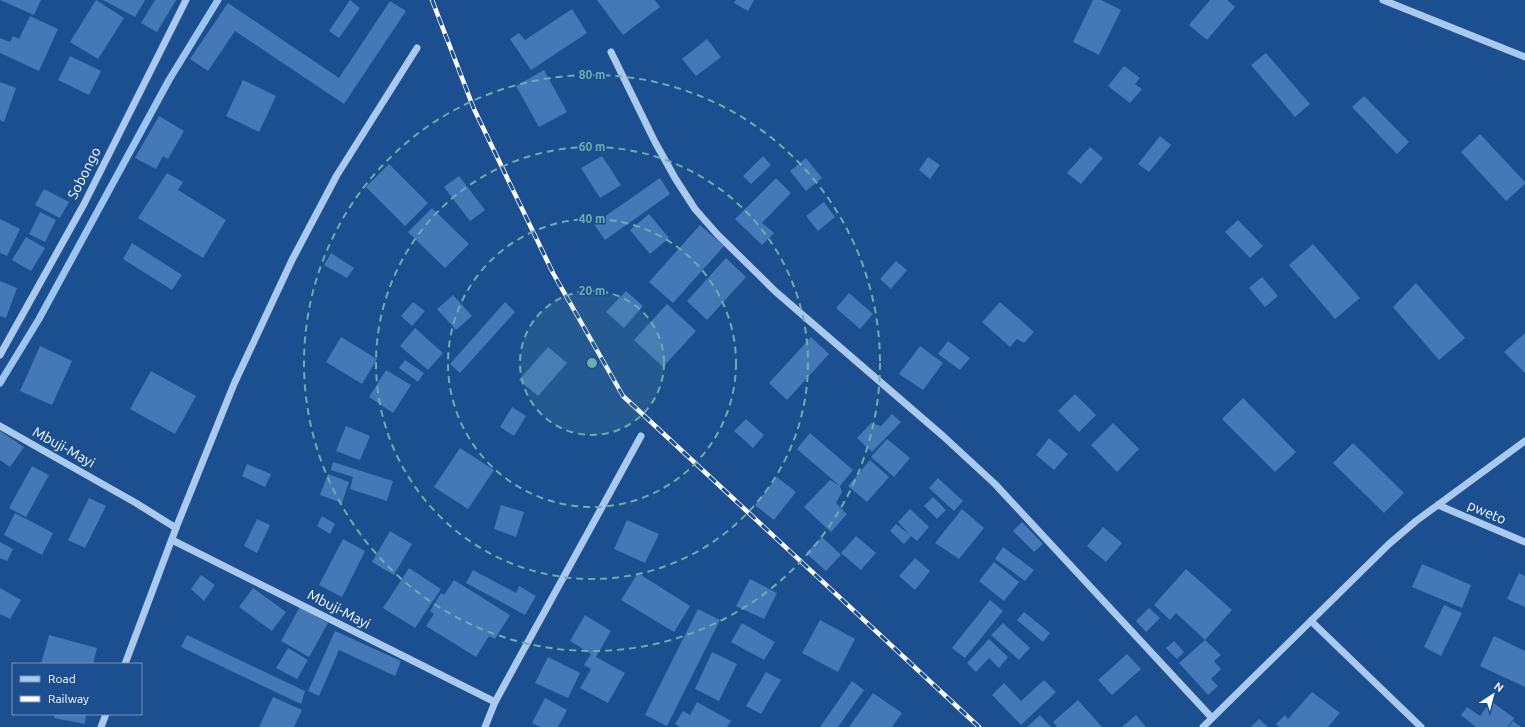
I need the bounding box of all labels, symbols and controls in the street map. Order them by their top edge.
text: 80 m [579,68,605,81]
text: 60 m [579,140,605,153]
street label: Sobongo [64,144,104,202]
text: 40 m [579,212,605,225]
text: 20 m [579,284,605,297]
centre of rings [585,356,599,370]
street label: Mbuji-Mayi [30,423,98,471]
street label: pweto [1465,497,1509,527]
street label: Mbuji-Mayi [305,586,373,632]
legend [12,663,142,715]
text: Road [48,672,76,685]
north arrow [1473,675,1513,715]
text: N [1492,680,1506,694]
text: Railway [48,692,89,705]

